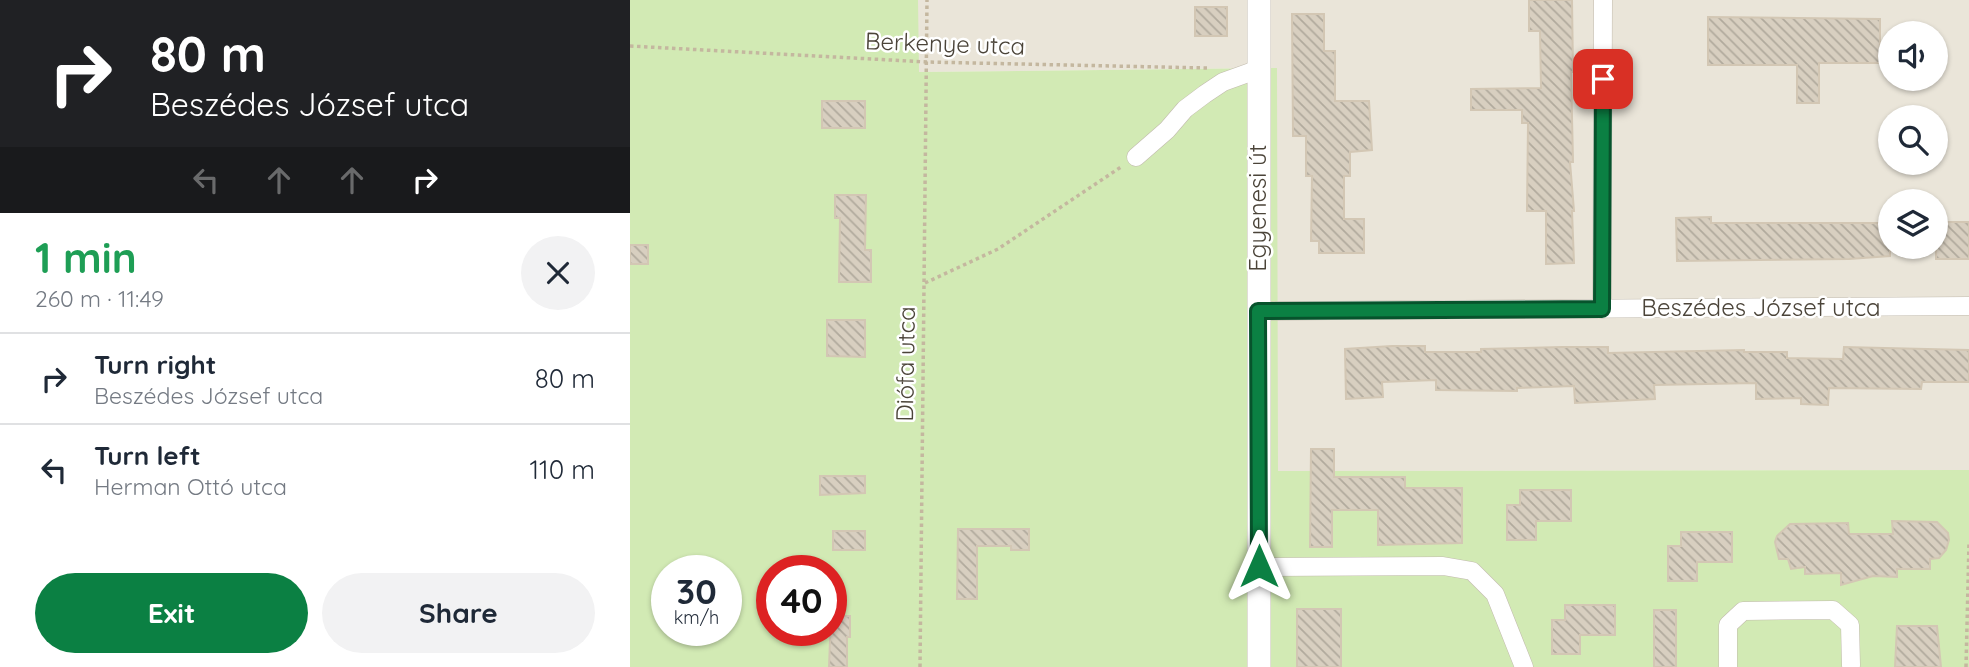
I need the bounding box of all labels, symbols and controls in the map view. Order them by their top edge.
map controls [1878,21,1948,259]
button: sound [1878,21,1948,91]
text: 80 m [150,23,266,84]
street label: Berkenye utca [864,25,1026,61]
icon: right [35,28,126,119]
pin [1573,49,1633,109]
icon: arrive [1584,60,1622,98]
text: Beszédes József utca [150,84,469,124]
button: search [1878,105,1948,175]
street label: Egyenesi út [1242,144,1272,272]
icon: left [187,161,225,199]
icon: ahead [260,161,298,199]
icon: ahead [333,161,371,199]
icon: right [406,161,444,199]
button: layers [1878,189,1948,259]
text: 1 min [35,231,137,284]
button: close [521,236,595,310]
text: 260 m · 11:49 [35,284,164,313]
street label: Beszédes József utca [1641,292,1881,322]
street label: Diófa utca [889,306,921,422]
text: Turn right [94,348,216,381]
icon: right [35,360,73,398]
text: 80 m [535,362,595,395]
text: Beszédes József utca [94,381,323,410]
text: Turn left [94,439,201,472]
icon: left [35,451,73,489]
text: 110 m [529,453,595,486]
text: Herman Ottó utca [94,472,287,501]
position arrow [1222,529,1296,603]
speed limit sign: 40 [756,555,847,646]
text: 30 [676,569,717,613]
button: Exit [35,573,308,653]
button: Share [322,573,595,653]
text: km/h [674,606,719,629]

